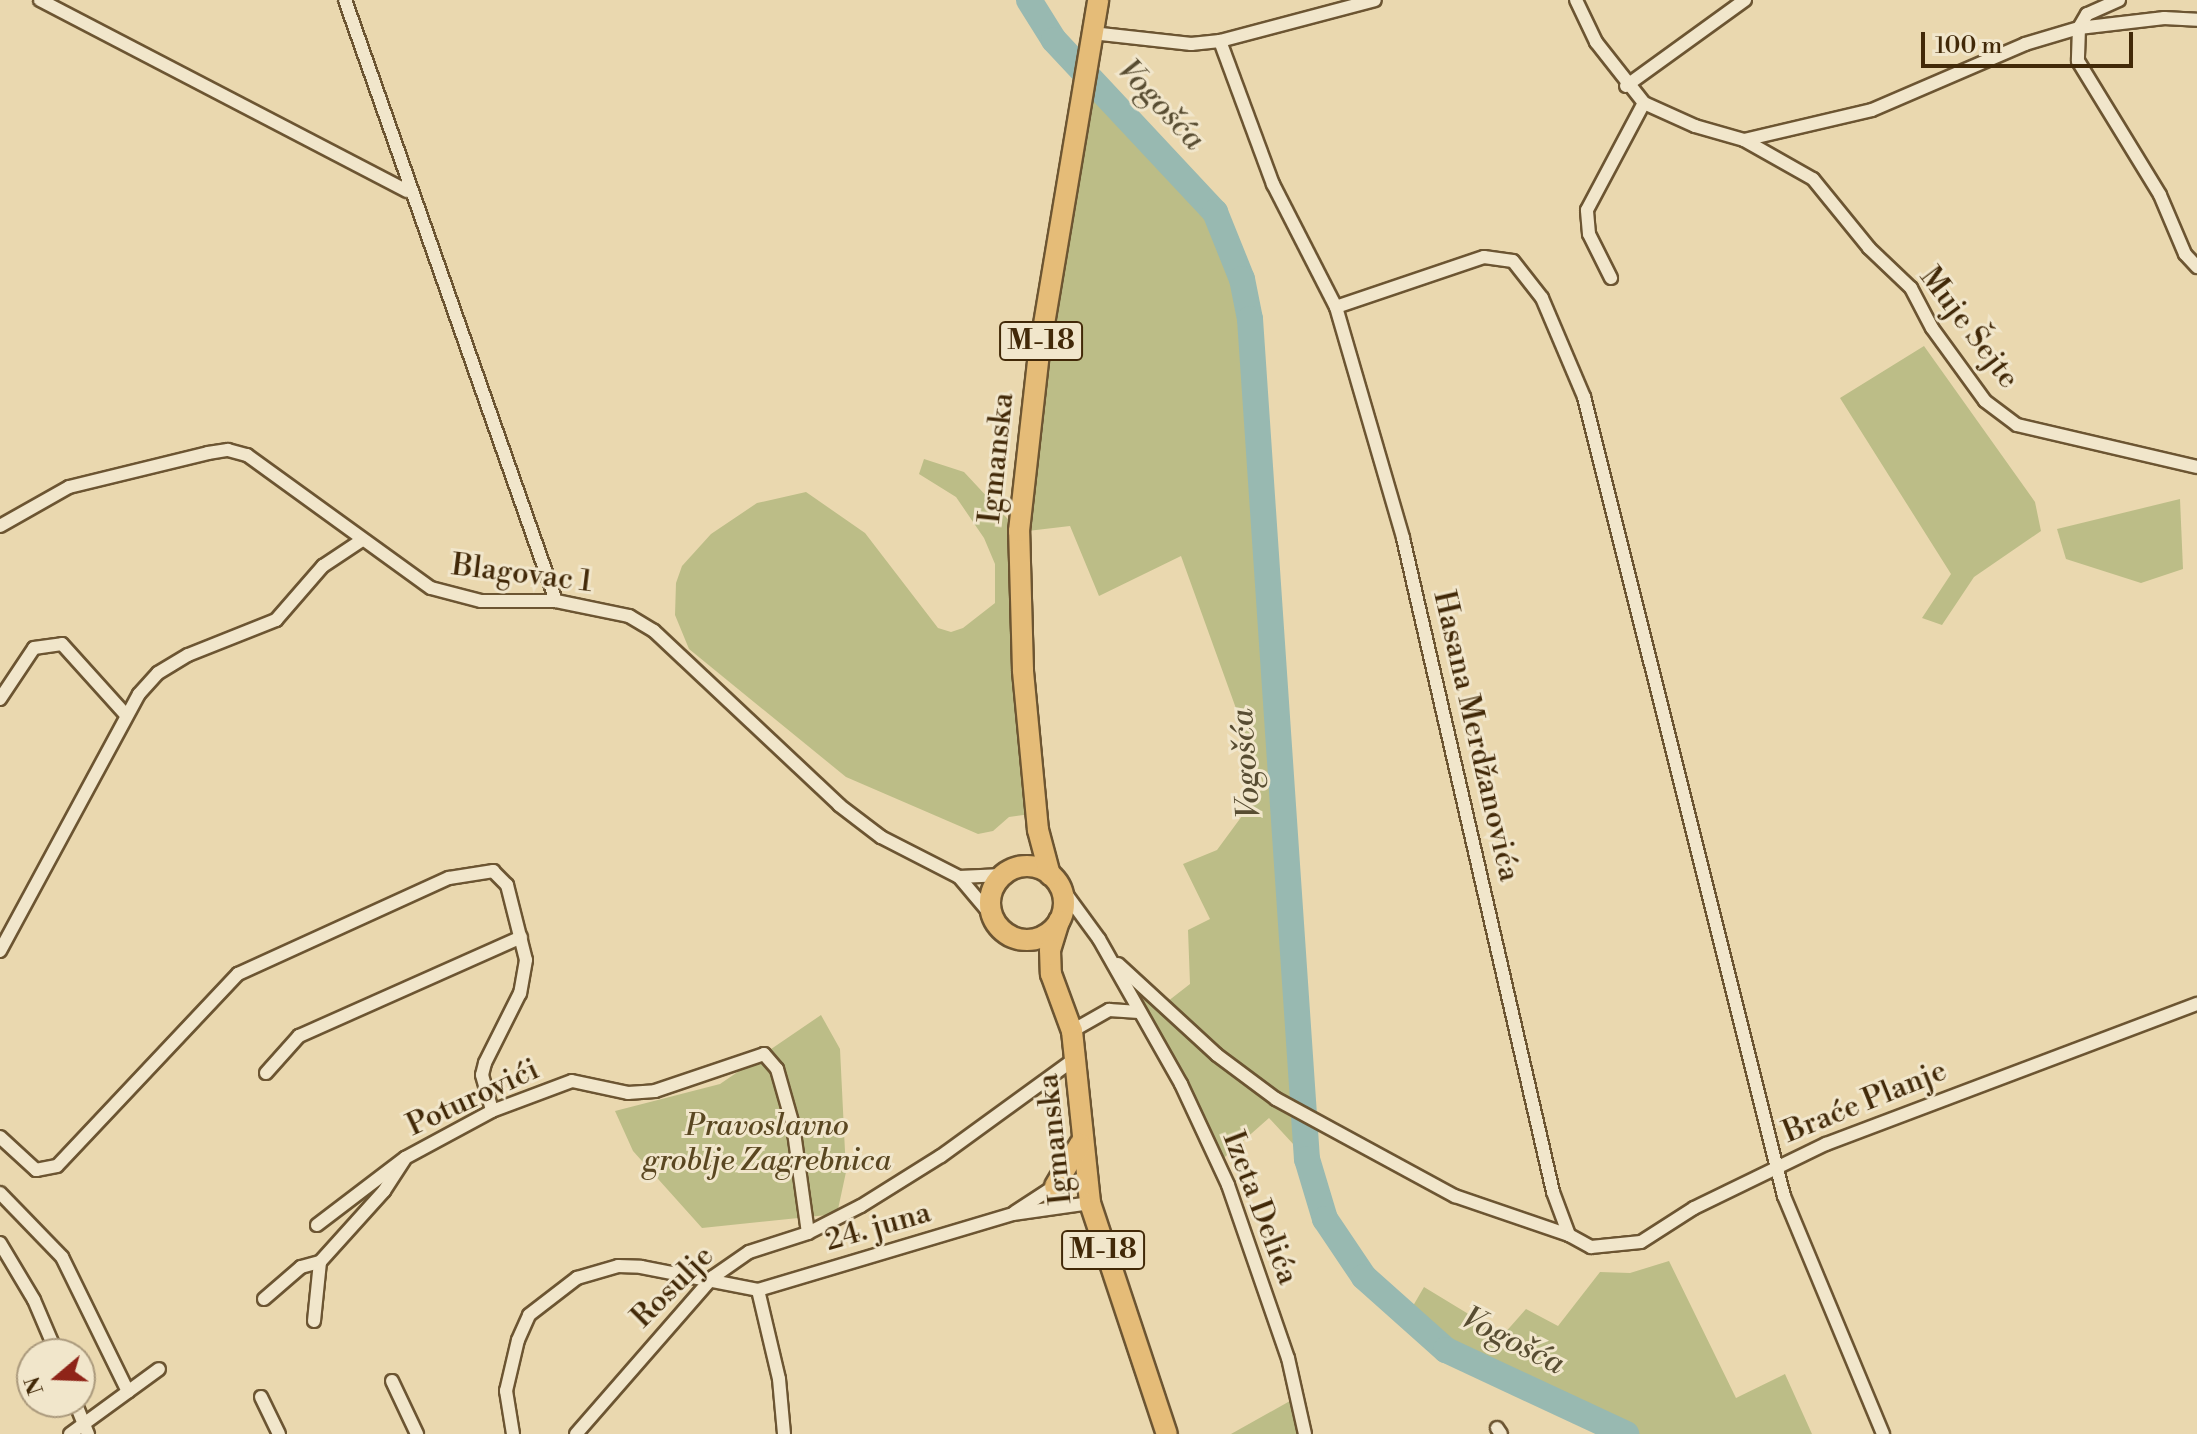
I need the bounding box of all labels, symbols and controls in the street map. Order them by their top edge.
scale bar [1925,16,2137,66]
text: 100 m [1935,31,2002,61]
water label: Vogošća [1109,52,1213,158]
street label: Muje Šejte [1912,260,2026,396]
road number: M-18 [999,317,1083,365]
street label: Igmanska [972,391,1022,525]
street label: Blagovac 1 [450,548,594,600]
street label: Hasana Merdžanovića [1425,587,1527,885]
water label: Vogošća [1223,708,1269,820]
street label: Poturovići [401,1052,545,1144]
street label: Braće Planje [1778,1053,1952,1151]
street label: Igmanska [1030,1072,1080,1206]
park label: Pravoslavno groblje Zagrebnica [643,1108,891,1178]
street label: Izeta Delića [1214,1126,1306,1290]
street label: 24. juna [821,1195,935,1259]
road number: M-18 [1061,1226,1145,1274]
street label: Rosulje [624,1238,722,1336]
water label: Vogošća [1455,1299,1571,1383]
north arrow [16,1338,96,1418]
text: N [19,1373,50,1398]

